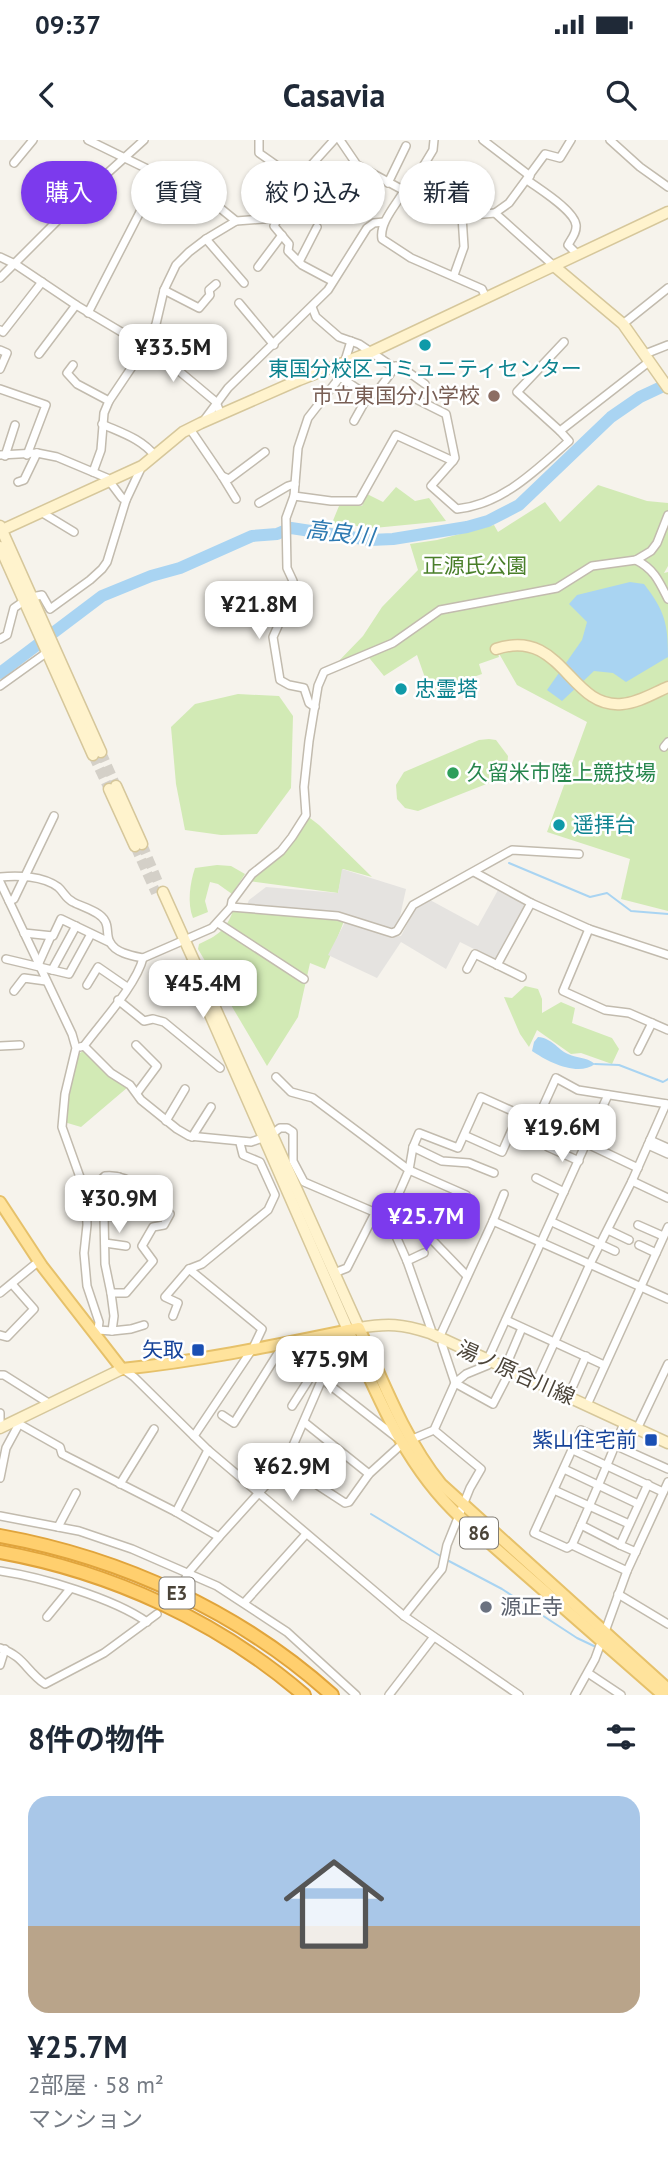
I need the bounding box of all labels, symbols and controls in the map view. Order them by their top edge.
text: 09:37 [35,8,101,41]
text: Casavia [283,74,385,116]
icon: back [28,76,66,114]
icon: search [602,76,640,114]
chip: 購入 [21,161,117,224]
chip: 賃貸 [131,161,227,224]
chip: 絞り込み [241,161,385,224]
chip: 新着 [399,161,495,224]
pin: ¥33.5M [116,324,230,384]
text: ¥33.5M [135,332,211,361]
marker: 東国分校区コミュニティセンター [417,337,433,353]
place label: 東国分校区コミュニティセンター [268,355,582,382]
place label: 市立東国分小学校 [312,382,480,409]
marker: 市立東国分小学校 [486,388,502,404]
water label: 高良川 [304,514,379,551]
park label: 正源氏公園 [423,552,528,579]
pin: ¥21.8M [202,582,316,641]
text: ¥21.8M [221,589,297,618]
place label: 忠霊塔 [415,675,478,702]
marker: 忠霊塔 [393,681,409,697]
place label: 久留米市陸上競技場 [467,759,656,786]
marker: 久留米市陸上競技場 [445,765,461,781]
place label: 遥拝台 [573,811,636,838]
marker: 遥拝台 [551,817,567,833]
pin: ¥45.4M [146,960,260,1020]
text: ¥45.4M [165,968,241,997]
pin: ¥19.6M [505,1104,619,1164]
text: ¥19.6M [524,1112,600,1141]
pin: ¥30.9M [62,1176,176,1235]
text: ¥30.9M [81,1183,157,1212]
pin: ¥25.7M [369,1194,483,1253]
text: ¥25.7M [388,1201,464,1230]
street label: 湯ノ原合川線 [453,1335,579,1411]
place label: 矢取 [142,1336,184,1363]
pin: ¥75.9M [273,1336,387,1396]
marker: 矢取 [190,1342,206,1358]
text: ¥75.9M [292,1344,368,1373]
place label: 紫山住宅前 [532,1426,637,1453]
marker: 紫山住宅前 [643,1432,659,1448]
pin: ¥62.9M [235,1444,349,1503]
text: ¥62.9M [254,1451,330,1480]
road number: 86 [460,1518,498,1548]
road number: E3 [160,1578,194,1609]
place label: 源正寺 [500,1593,563,1620]
marker: 源正寺 [478,1599,494,1615]
icon: filters [602,1718,640,1756]
text: 8件の物件 [28,1719,165,1758]
icon: home [271,1841,397,1967]
text: ¥25.7M [28,2027,127,2066]
text: 2部屋 · 58 m² [28,2070,164,2099]
text: マンション [28,2104,143,2133]

